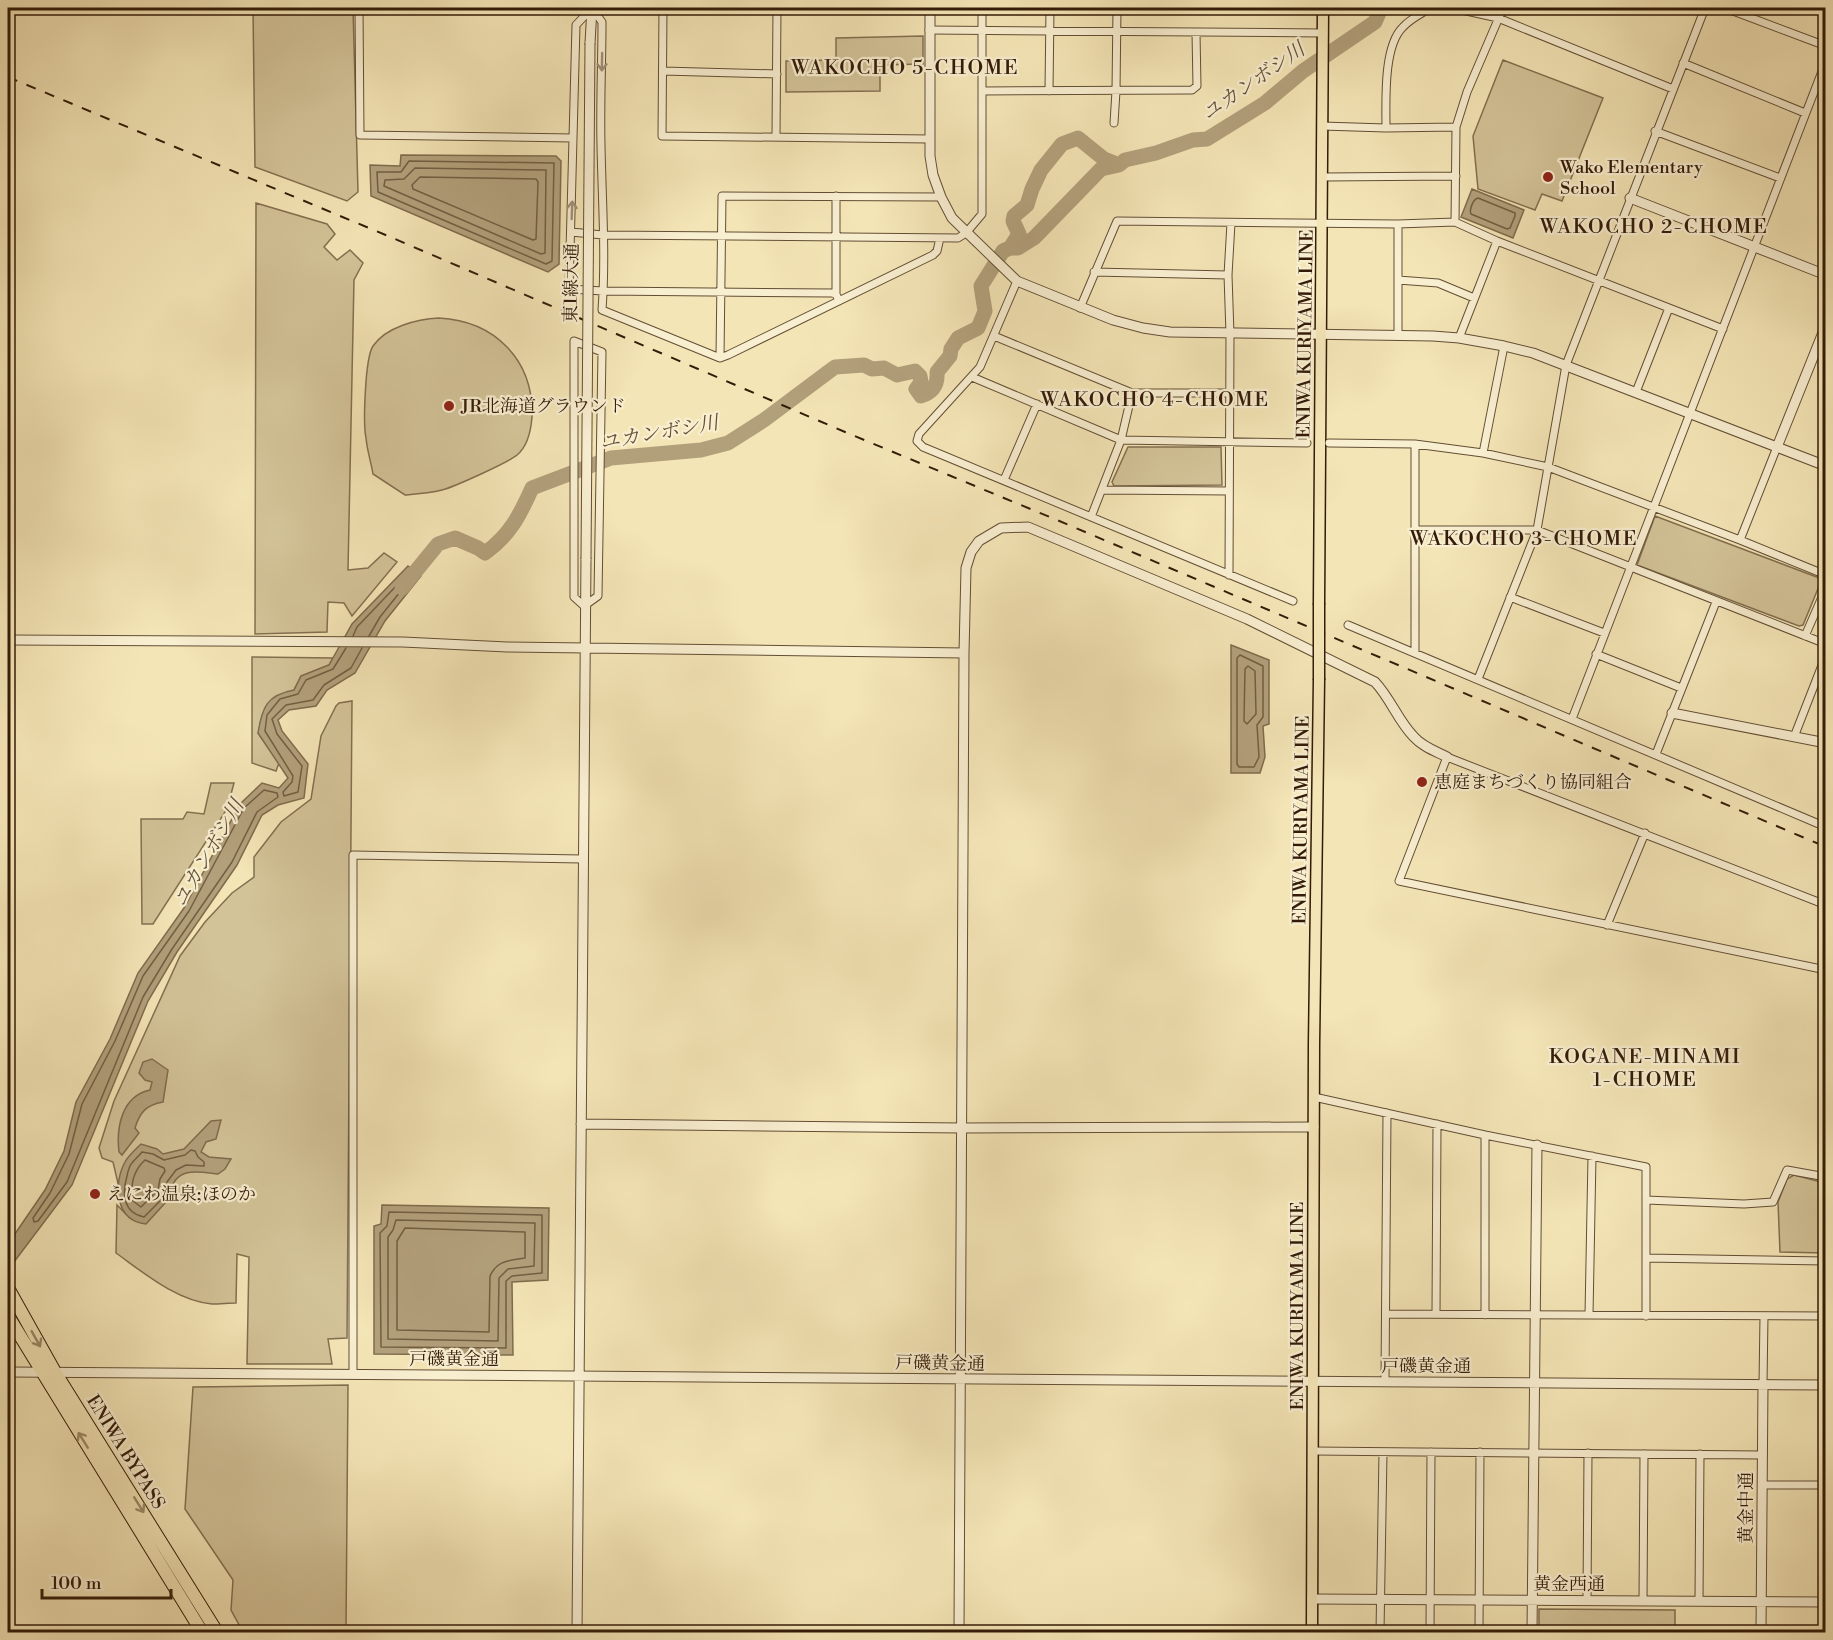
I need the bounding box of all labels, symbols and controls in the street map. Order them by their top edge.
water label: ユカンボシ川 [1198,36,1312,127]
one-way arrow [596,52,608,72]
district label: WAKOCHO 5-CHOME [790,56,1019,81]
place label: Wako Elementary School [1559,156,1703,200]
marker: Wako Elementary School [1541,170,1555,184]
one-way arrow [566,200,577,220]
district label: WAKOCHO 2-CHOME [1539,215,1768,240]
street label: ENIWA KURIYAMA LINE [1292,229,1319,439]
street label: 東1線大通 [559,243,584,323]
district label: WAKOCHO 4-CHOME [1039,388,1270,413]
place label: JR北海道グラウンド [460,395,626,418]
marker: JR北海道グラウンド [442,399,456,413]
water label: ユカンボシ川 [598,410,722,456]
district label: WAKOCHO 3-CHOME [1409,527,1638,552]
street label: ENIWA KURIYAMA LINE [1288,715,1315,925]
place label: 恵庭まちづくり協同組合 [1434,771,1632,794]
marker: 恵庭まちづくり協同組合 [1415,775,1429,789]
water label: ユカンボシ川 [168,794,251,912]
district label: KOGANE-MINAMI 1-CHOME [1549,1045,1741,1093]
place label: えにわ温泉;ほのか [107,1183,256,1206]
marker: えにわ温泉;ほのか [88,1187,102,1201]
street label: ENIWA KURIYAMA LINE [1286,1201,1309,1411]
one-way arrow [30,1330,42,1347]
street label: 戸磯黄金通 [409,1348,499,1371]
street label: 戸磯黄金通 [895,1351,985,1376]
street label: 戸磯黄金通 [1381,1355,1471,1378]
street label: ENIWA BYPASS [81,1391,170,1514]
one-way arrow [76,1432,88,1449]
street label: 黄金中通 [1735,1472,1758,1544]
one-way arrow [133,1496,145,1513]
scale bar [42,1562,171,1600]
text: 100 m [51,1572,102,1595]
street label: 黄金西通 [1533,1573,1605,1596]

